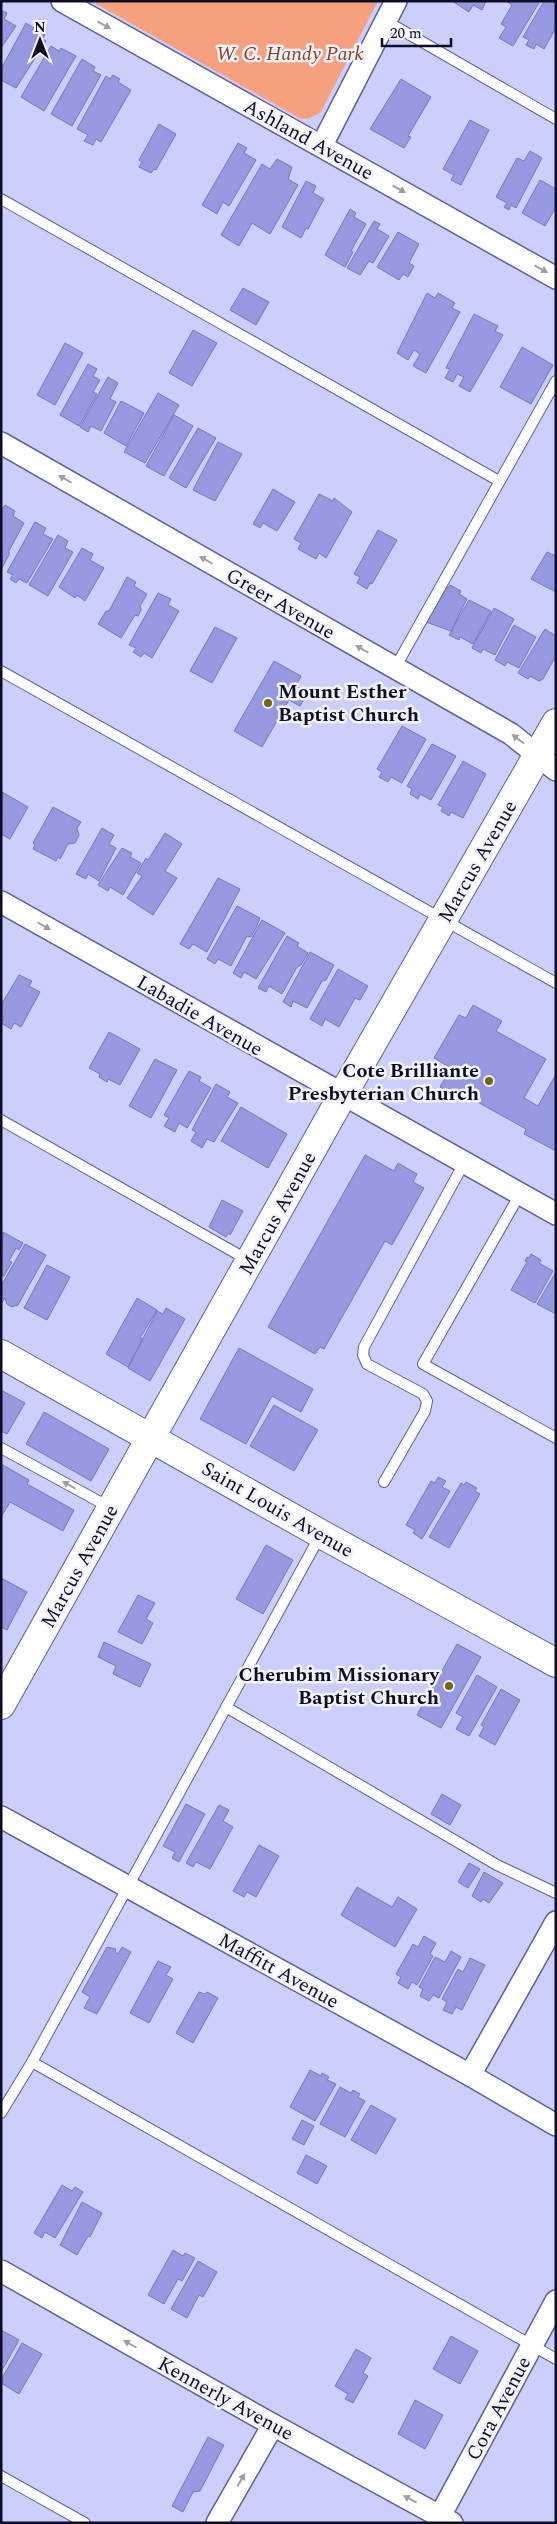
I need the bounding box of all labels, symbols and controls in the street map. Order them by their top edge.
north arrow [15,15,65,65]
scale bar [382,15,451,47]
text: N [34,17,46,38]
one-way arrow [97,21,112,29]
text: 20 m [390,22,422,45]
park label: W. C. Handy Park [216,39,364,69]
street label: Ashland Avenue [238,92,379,188]
one-way arrow [392,185,407,193]
one-way arrow [533,265,548,273]
one-way arrow [57,475,72,483]
one-way arrow [199,555,212,564]
street label: Greer Avenue [220,560,341,647]
one-way arrow [355,645,369,653]
place label: Mount Esther Baptist Church [278,677,419,730]
marker: Mount Esther Baptist Church [262,697,274,709]
one-way arrow [512,734,525,745]
street label: Marcus Avenue [431,795,525,928]
one-way arrow [37,922,50,931]
street label: Labadie Avenue [131,967,268,1064]
place label: Cote Brilliante Presbyterian Church [288,1056,479,1109]
marker: Cote Brilliante Presbyterian Church [483,1075,495,1087]
street label: Marcus Avenue [231,1146,324,1281]
street label: Saint Louis Avenue [196,1454,359,1566]
one-way arrow [62,1481,76,1489]
street label: Marcus Avenue [33,1499,126,1634]
place label: Cherubim Missionary Baptist Church [239,1660,440,1713]
marker: Cherubim Missionary Baptist Church [443,1680,455,1692]
street label: Maffitt Avenue [213,1925,344,2016]
one-way arrow [123,2340,137,2348]
street label: Kennerly Avenue [152,2349,299,2449]
street label: Cora Avenue [459,2351,539,2466]
one-way arrow [237,2474,246,2487]
one-way arrow [403,2495,416,2504]

